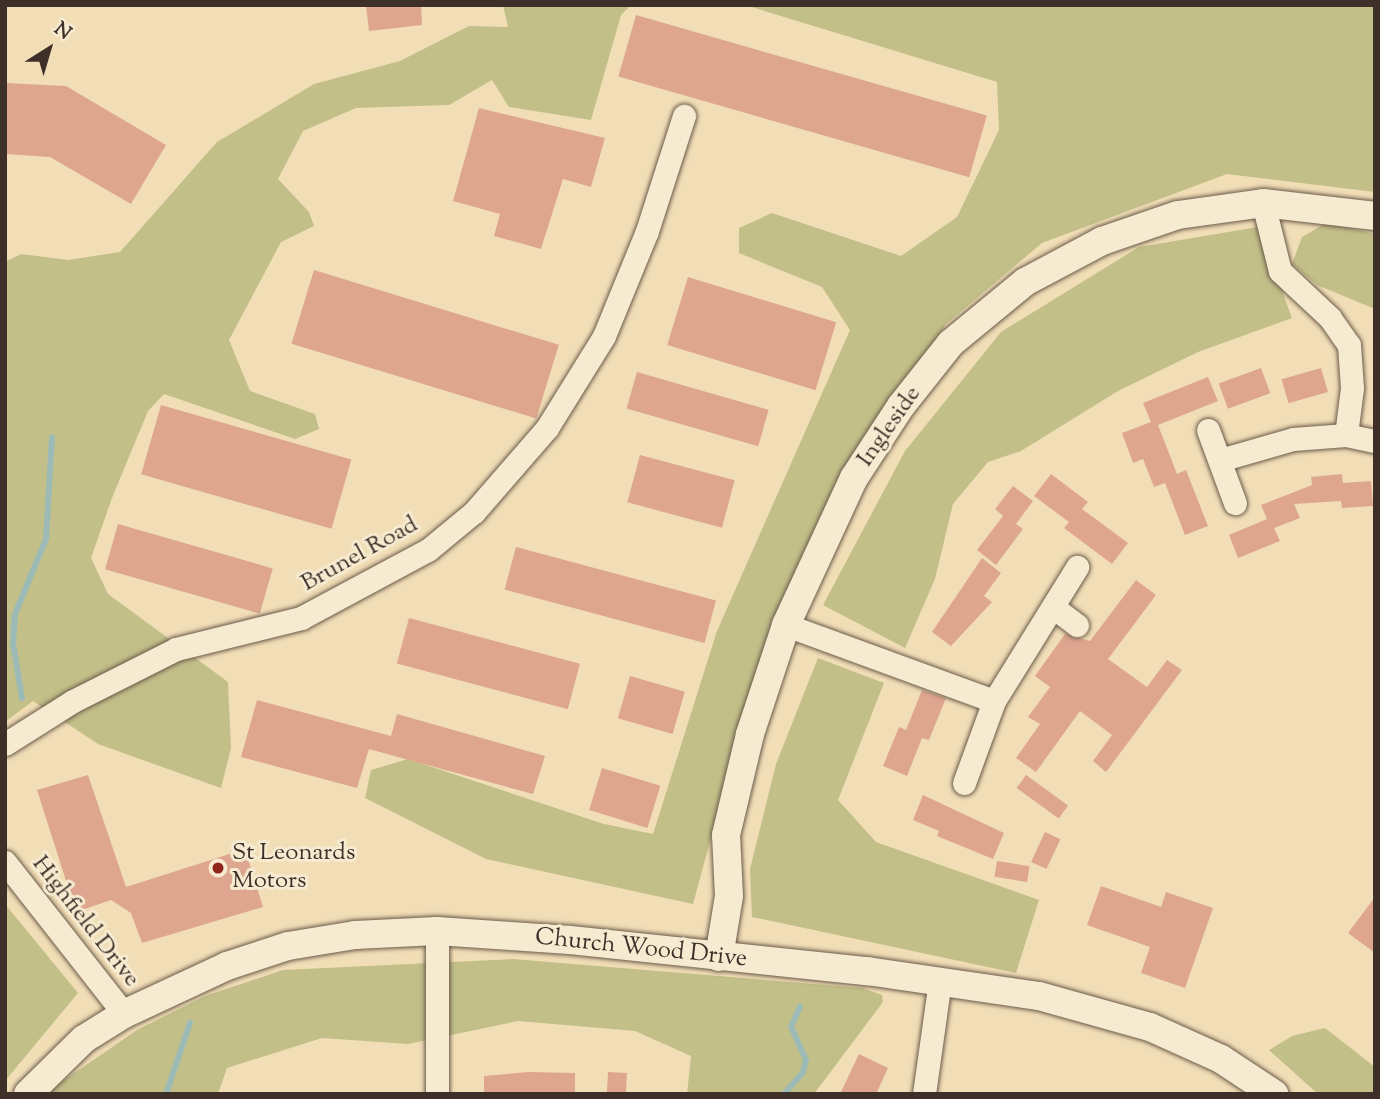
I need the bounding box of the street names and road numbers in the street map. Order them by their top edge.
street label: Ingleside [852,381,928,473]
street label: Brunel Road [297,511,423,599]
street label: Highfield Drive [25,851,145,993]
street label: Church Wood Drive [534,924,748,974]

